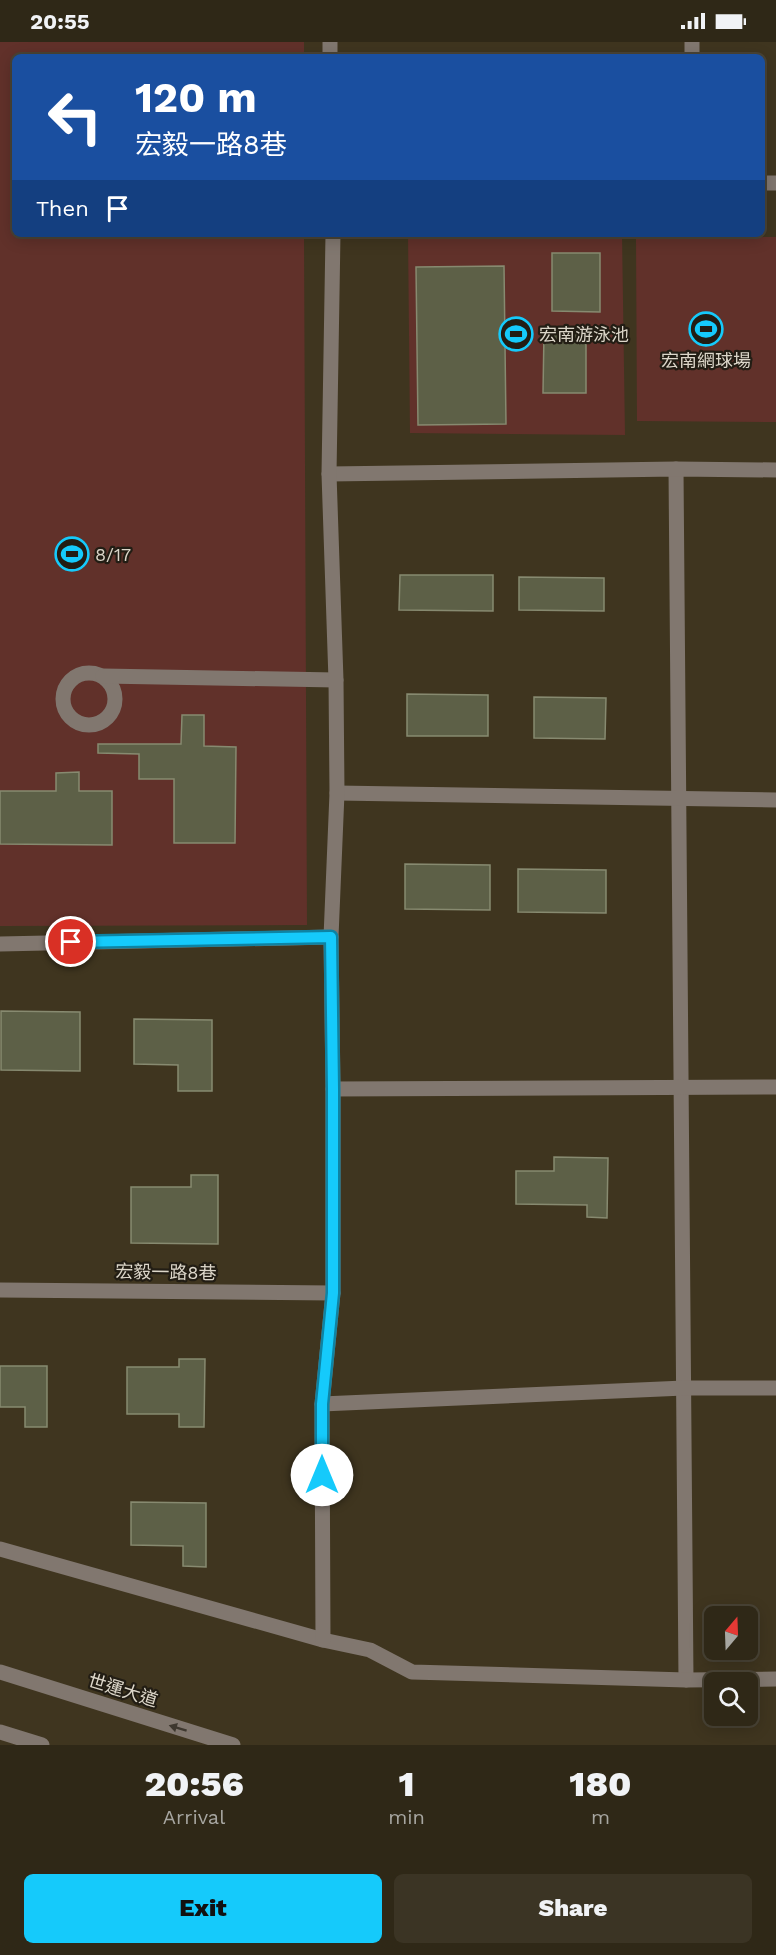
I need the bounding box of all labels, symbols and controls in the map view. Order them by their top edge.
text: 20:55 [30,9,90,34]
text: 120 m [135,73,257,122]
icon: left [36,78,114,156]
text: 宏毅一路8巷 [135,129,287,161]
icon: arrive [101,192,134,225]
text: Then [36,196,89,221]
sports icon: 宏南網球場 [688,311,724,347]
sports icon: 宏南游泳池 [498,316,534,352]
place label: 宏南游泳池 [539,324,629,345]
place label: 宏南網球場 [661,350,751,371]
sports icon: 8/17 [54,536,90,572]
place label: 8/17 [95,544,131,565]
pin [45,916,96,967]
icon: arrive [54,925,87,958]
street label: 宏毅一路8巷 [115,1261,217,1283]
position arrow [290,1443,354,1507]
north arrow [704,1606,758,1660]
map controls [704,1606,758,1726]
street label: 世運大道 [86,1669,160,1711]
button: search [704,1672,758,1726]
one-way arrow [169,1722,187,1732]
text: 20:56 [144,1763,244,1805]
text: 1 [398,1763,415,1805]
text: 180 [569,1763,632,1805]
text: Arrival [163,1805,225,1829]
text: min [388,1805,425,1829]
text: m [591,1805,610,1829]
button: Exit [24,1874,382,1943]
button: Share [394,1874,752,1943]

